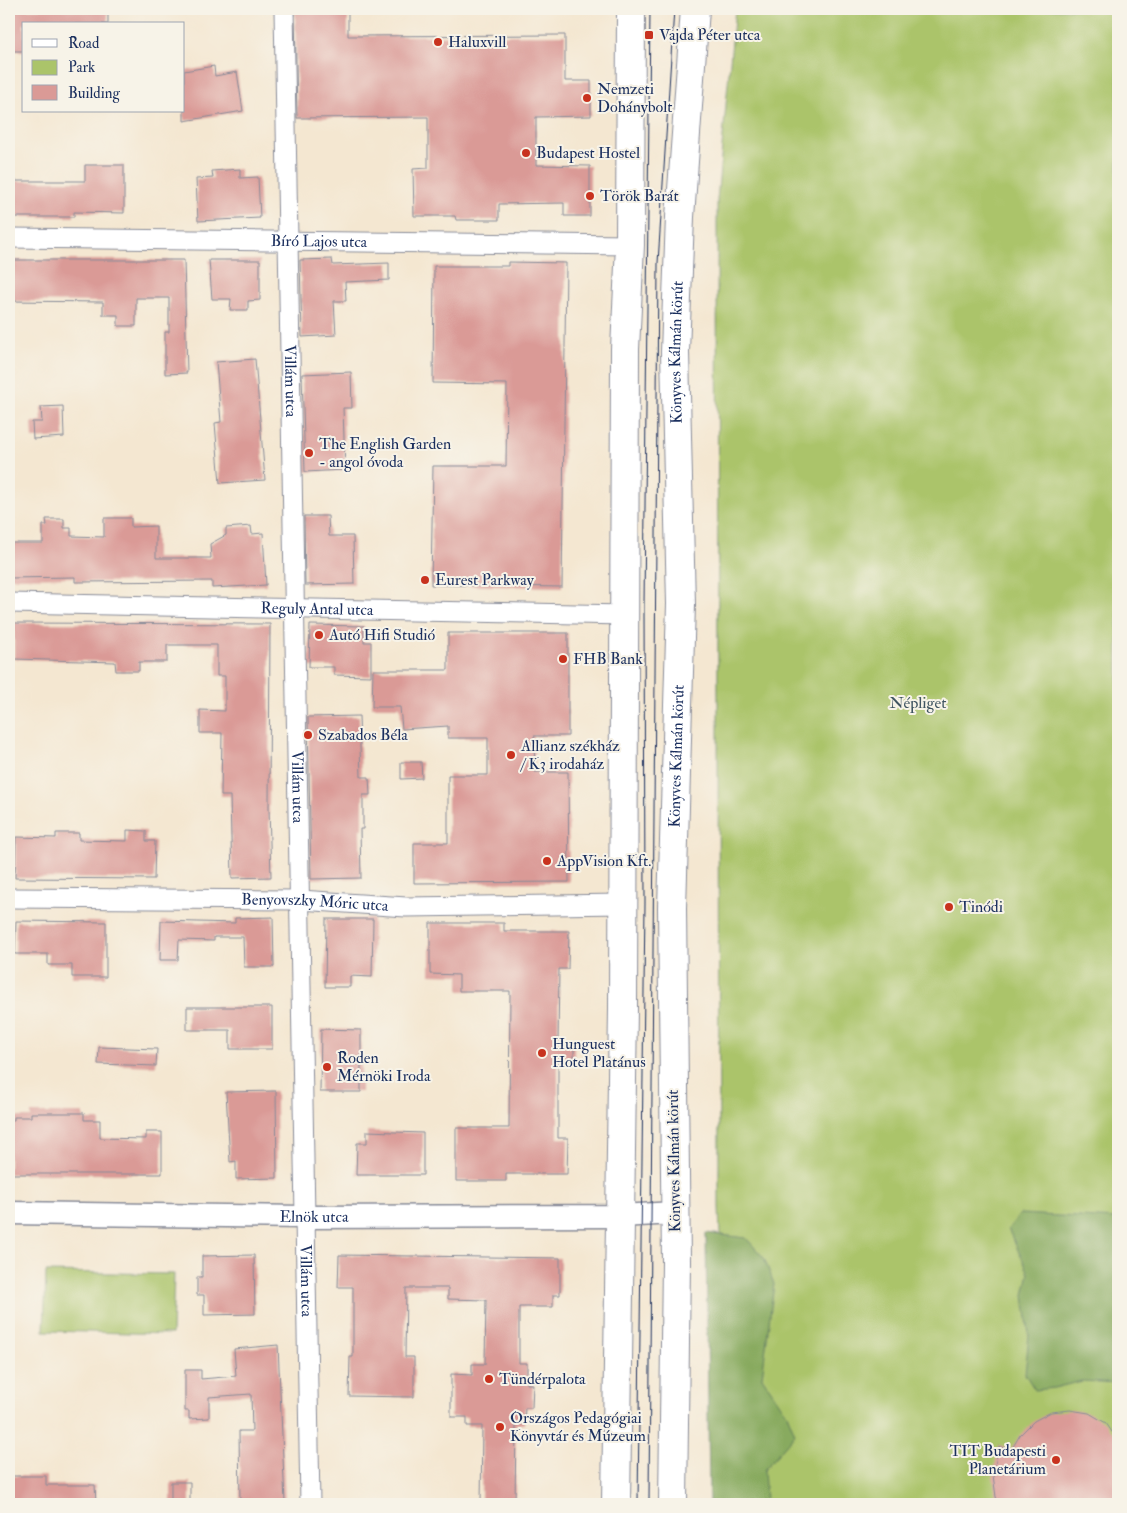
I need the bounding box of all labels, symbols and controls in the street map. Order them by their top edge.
legend [22,22,185,112]
place label: Vajda Péter utca [659,25,761,45]
marker: Vajda Péter utca [643,29,655,41]
place label: Haluxvill [448,32,506,52]
text: Road [68,34,100,53]
marker: Haluxvill [432,36,444,48]
text: Park [68,58,95,77]
place label: Nemzeti Dohánybolt [597,79,672,117]
text: Building [68,84,120,103]
marker: Nemzeti Dohánybolt [581,92,593,104]
place label: Budapest Hostel [536,143,640,164]
marker: Budapest Hostel [520,147,532,159]
place label: Török Barát [600,186,679,206]
marker: Török Barát [584,190,596,202]
street label: Bíró Lajos utca [271,231,368,252]
street label: Könyves Kálmán körút [665,280,688,424]
street label: Villám utca [280,345,301,418]
place label: The English Garden - angol óvoda [319,434,451,472]
marker: The English Garden - angol óvoda [303,447,315,459]
place label: Eurest Parkway [435,570,535,590]
marker: Eurest Parkway [419,574,431,586]
street label: Reguly Antal utca [260,598,374,620]
place label: Autó Hifi Studió [328,625,435,645]
marker: Autó Hifi Studió [313,629,325,641]
place label: FHB Bank [573,649,643,669]
marker: FHB Bank [557,653,569,665]
street label: Könyves Kálmán körút [664,684,689,828]
park label: Népliget [890,693,946,714]
place label: Szabados Béla [318,725,408,745]
marker: Szabados Béla [302,729,314,741]
place label: Allianz székház / K3 irodaház [520,736,620,774]
marker: Allianz székház / K3 irodaház [505,749,517,761]
street label: Villám utca [287,750,308,824]
place label: AppVision Kft. [556,851,651,872]
marker: AppVision Kft. [541,855,553,867]
street label: Benyovszky Móric utca [241,890,390,916]
place label: Tinódi [959,897,1003,917]
marker: Tinódi [943,901,955,913]
place label: Hunguest Hotel Platánus [552,1034,646,1072]
marker: Hunguest Hotel Platánus [536,1047,548,1059]
place label: Roden Mérnöki Iroda [337,1048,431,1086]
marker: Roden Mérnöki Iroda [321,1061,333,1073]
street label: Könyves Kálmán körút [663,1089,685,1233]
street label: Elnök utca [279,1207,349,1227]
street label: Villám utca [295,1244,317,1318]
place label: Tündérpalota [499,1369,586,1390]
marker: Tündérpalota [483,1373,495,1385]
place label: Országos Pedagógiai Könyvtár és Múzeum [510,1408,646,1446]
marker: Országos Pedagógiai Könyvtár és Múzeum [494,1421,506,1433]
place label: TIT Budapesti Planetárium [949,1441,1047,1479]
marker: TIT Budapesti Planetárium [1050,1454,1062,1466]

